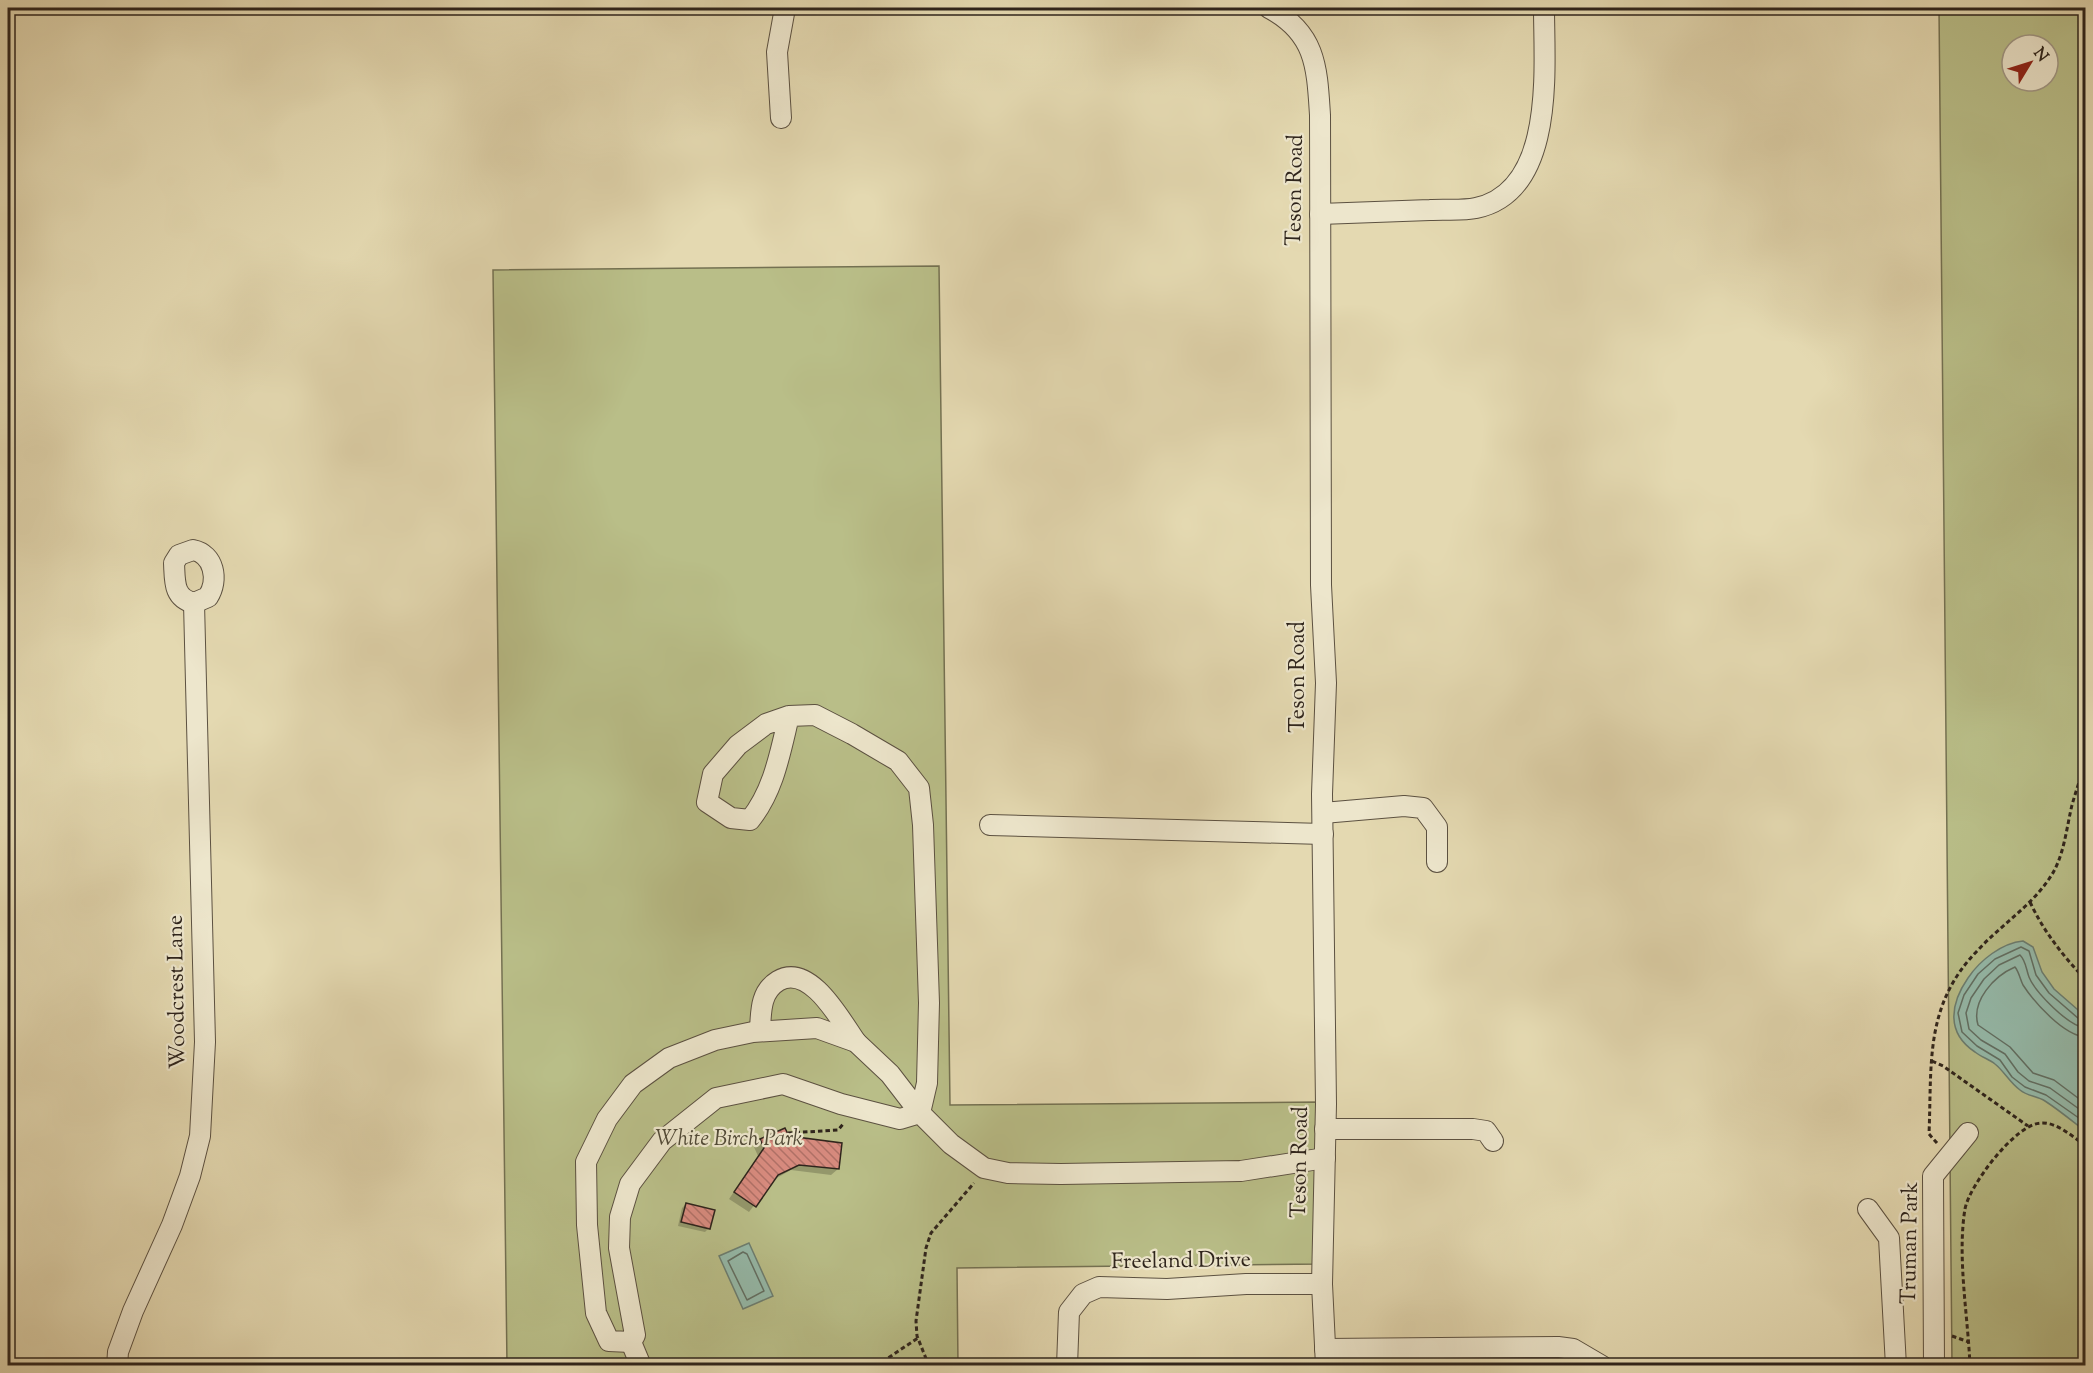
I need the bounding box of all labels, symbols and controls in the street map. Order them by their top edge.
north arrow [2000,33,2060,93]
text: N [2027,43,2053,68]
street label: Teson Road [1279,134,1313,246]
street label: Teson Road [1283,621,1315,733]
street label: Woodcrest Lane [161,915,195,1069]
street label: Teson Road [1284,1106,1318,1218]
park label: White Birch Park [655,1124,803,1156]
street label: Truman Park [1894,1181,1928,1305]
street label: Freeland Drive [1111,1245,1251,1279]

